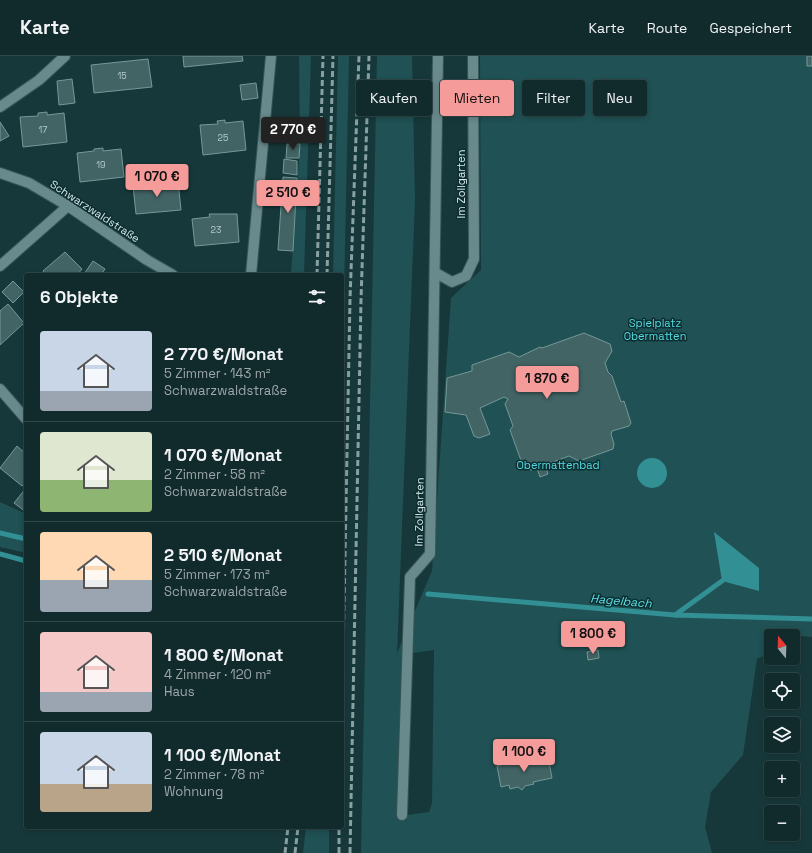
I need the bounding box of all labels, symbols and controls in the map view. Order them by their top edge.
text: Karte [20,15,70,40]
text: Karte [589,19,625,37]
text: Route [647,19,687,37]
text: Gespeichert [709,19,792,37]
house number: 15 [117,70,127,82]
chip: Kaufen [356,80,432,116]
chip: Mieten [440,80,514,116]
chip: Filter [522,80,585,116]
chip: Neu [593,80,647,116]
pin: 2 770 € [256,117,330,151]
text: 2 770 € [270,121,316,138]
house number: 17 [39,124,47,136]
house number: 25 [218,132,228,144]
street label: Im Zollgarten [454,150,468,219]
house number: 19 [96,159,106,171]
pin: 1 070 € [120,164,194,198]
text: 1 070 € [134,168,180,185]
street label: Schwarzwaldstraße [47,177,143,245]
pin: 2 510 € [251,180,325,214]
text: 2 510 € [265,184,311,201]
house number: 23 [211,224,221,236]
text: 6 Objekte [40,286,118,308]
icon: filters [306,286,328,308]
park label: Spielplatz Obermatten [624,316,686,343]
text: 2 770 €/Monat [164,343,283,365]
icon: home [72,347,120,395]
text: 5 Zimmer · 143 m² [164,365,271,382]
pin: 1 870 € [510,366,584,400]
text: 1 870 € [525,370,569,387]
text: Schwarzwaldstraße [164,382,287,399]
text: 1 070 €/Monat [164,444,282,466]
icon: home [72,448,120,496]
park label: Obermattenbad [516,458,600,472]
text: 2 Zimmer · 58 m² [164,466,265,483]
street label: Im Zollgarten [411,477,427,547]
text: Schwarzwaldstraße [164,483,287,500]
text: 2 510 €/Monat [164,544,282,566]
icon: home [72,548,120,596]
text: 5 Zimmer · 173 m² [164,566,270,583]
text: Schwarzwaldstraße [164,583,287,600]
water label: Hagelbach [590,590,653,612]
pin: 1 800 € [556,621,630,655]
text: 1 800 € [570,625,616,642]
north arrow [764,629,800,665]
map controls [764,629,800,841]
text: 1 800 €/Monat [164,644,284,666]
icon: home [72,648,120,696]
text: 4 Zimmer · 120 m² [164,666,271,683]
button: locate [764,673,800,709]
text: Haus [164,683,195,700]
button: layers [764,717,800,753]
pin: 1 100 € [487,739,561,773]
text: 1 100 € [502,743,546,760]
text: 1 100 €/Monat [164,744,281,766]
icon: home [72,748,120,796]
button: + [764,761,800,797]
text: 2 Zimmer · 78 m² [164,766,265,783]
text: Wohnung [164,783,223,800]
button: − [764,805,800,841]

